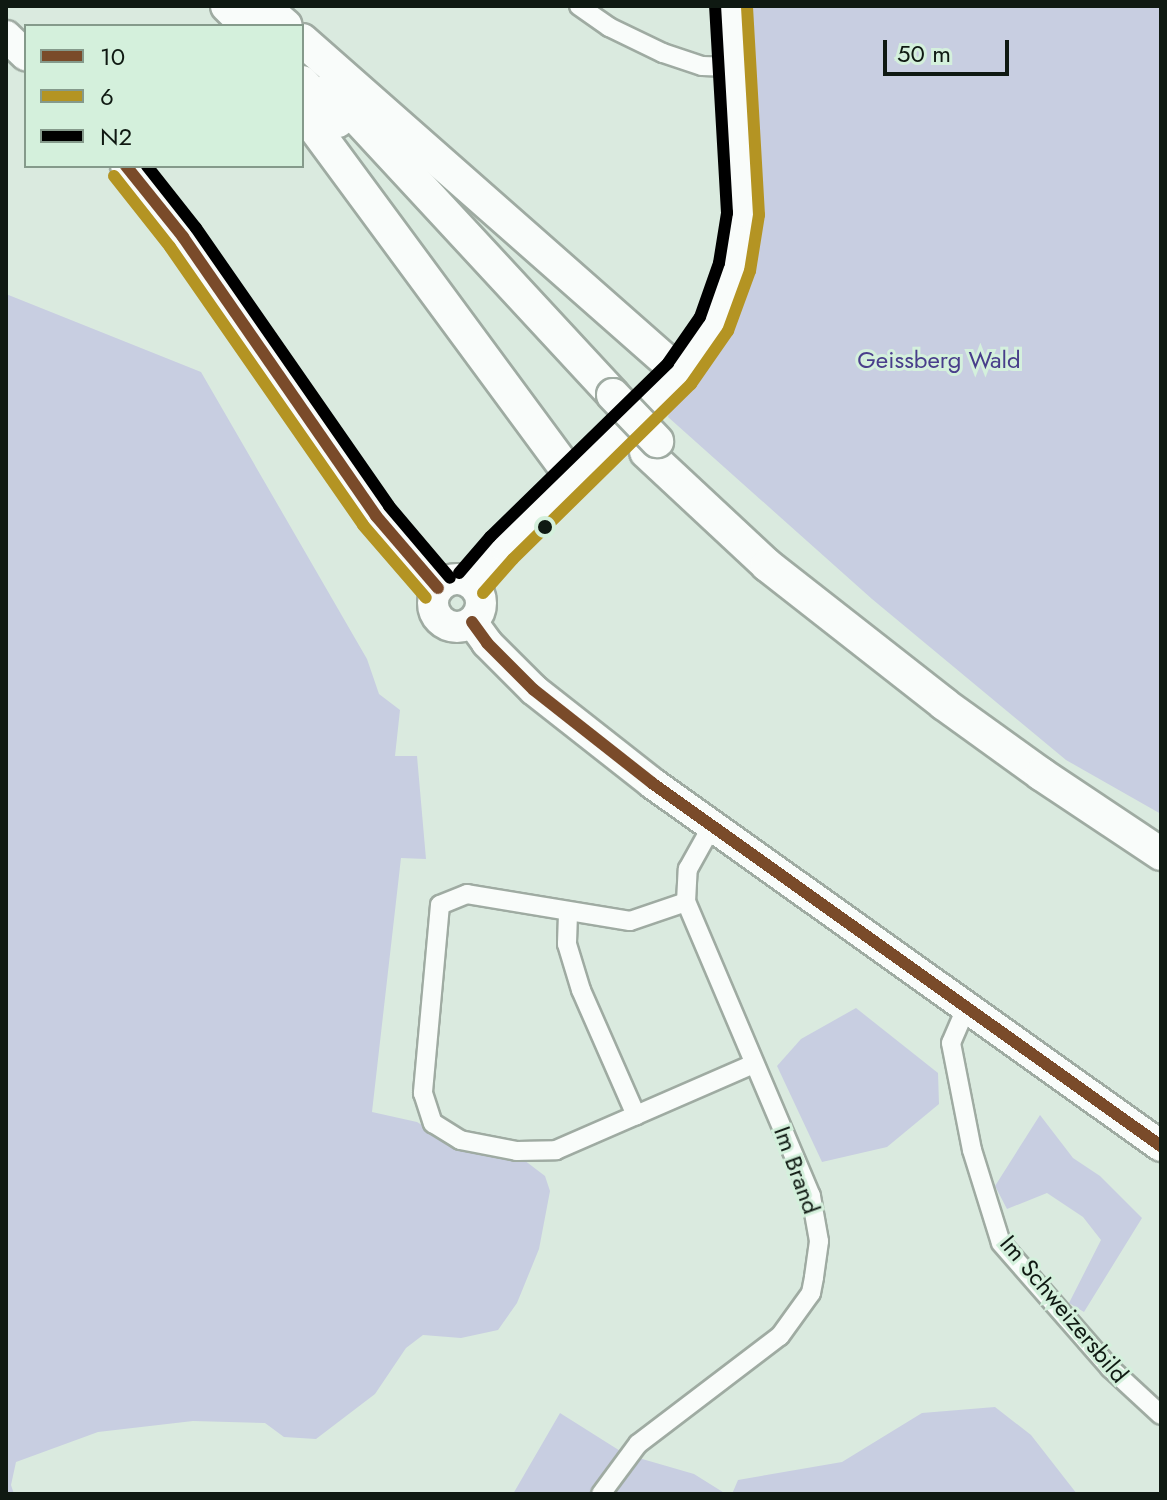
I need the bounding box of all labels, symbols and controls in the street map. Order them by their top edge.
legend [24,24,304,168]
scale bar [887,24,1013,74]
text: 50 m [897,36,951,71]
text: 10 [100,39,125,74]
text: 6 [100,79,114,114]
text: N2 [100,119,132,154]
park label: Geissberg Wald [857,346,1021,374]
unlabelled marker [537,519,553,535]
street label: Im Brand [768,1122,826,1218]
street label: Im Schweizersbild [994,1229,1134,1389]

